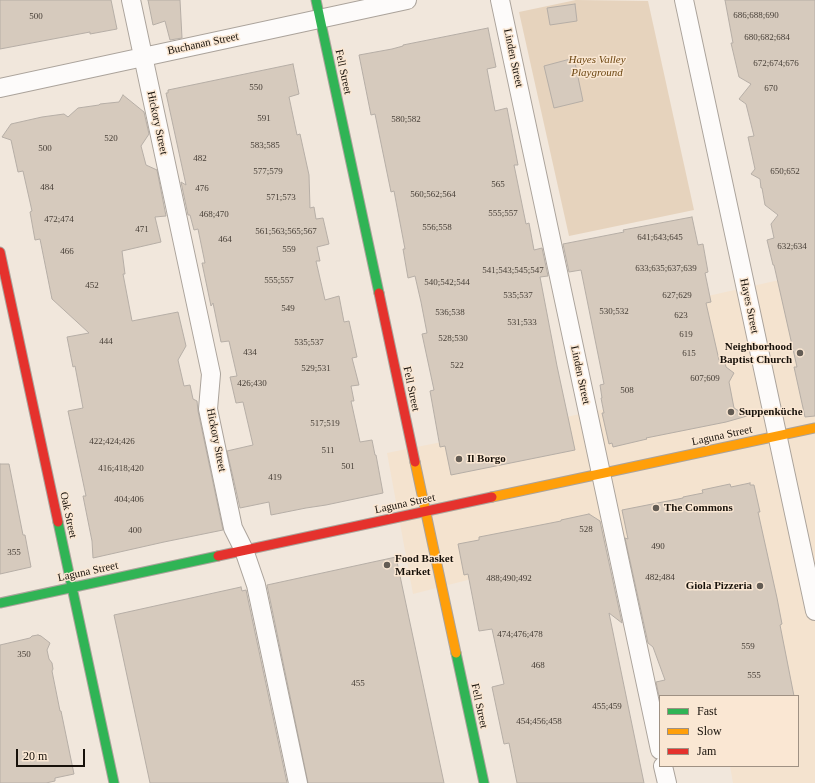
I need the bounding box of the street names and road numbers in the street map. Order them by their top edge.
street label: Linden Street [500,27,526,89]
street label: Buchanan Street [166,30,240,58]
street label: Fell Street [332,48,354,96]
street label: Hickory Street [144,90,170,156]
street label: Hayes Street [737,277,761,335]
street label: Linden Street [567,344,593,406]
street label: Fell Street [400,365,422,413]
street label: Hickory Street [203,407,229,473]
street label: Laguna Street [691,423,753,449]
street label: Oak Street [57,491,79,539]
street label: Laguna Street [374,491,436,517]
street label: Laguna Street [57,559,119,585]
street label: Fell Street [468,682,490,730]

